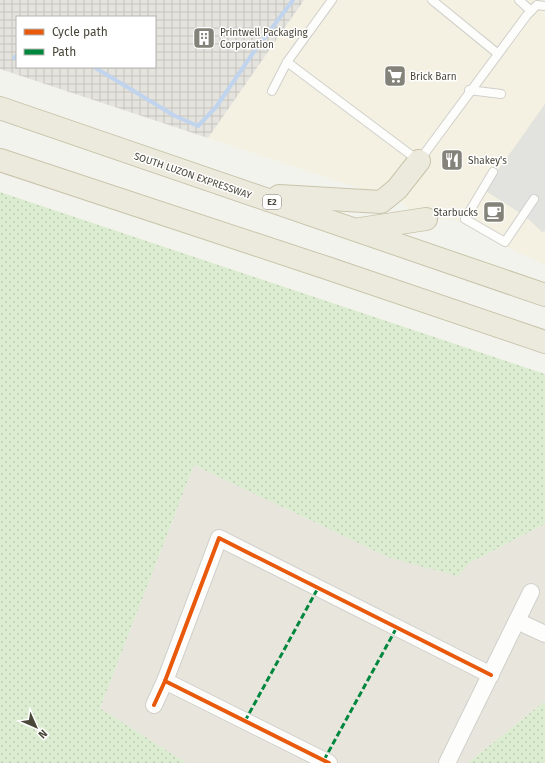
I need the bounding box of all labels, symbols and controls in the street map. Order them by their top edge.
legend [16,16,156,68]
text: Cycle path [52,25,108,39]
building icon: Printwell Packaging Corporation [191,25,217,51]
place label: Printwell Packaging Corporation [220,27,309,51]
text: Path [52,45,76,59]
supermarket icon: Brick Barn [382,63,408,89]
place label: Brick Barn [410,71,457,83]
restaurant icon: Shakey's [439,147,465,173]
street label: SOUTH LUZON EXPRESSWAY [132,150,254,202]
place label: Shakey's [468,155,507,167]
road number: E2 [263,195,281,209]
cafe icon: Starbucks [481,199,507,225]
place label: Starbucks [433,207,478,219]
north arrow [16,707,56,747]
text: N [36,727,50,741]

